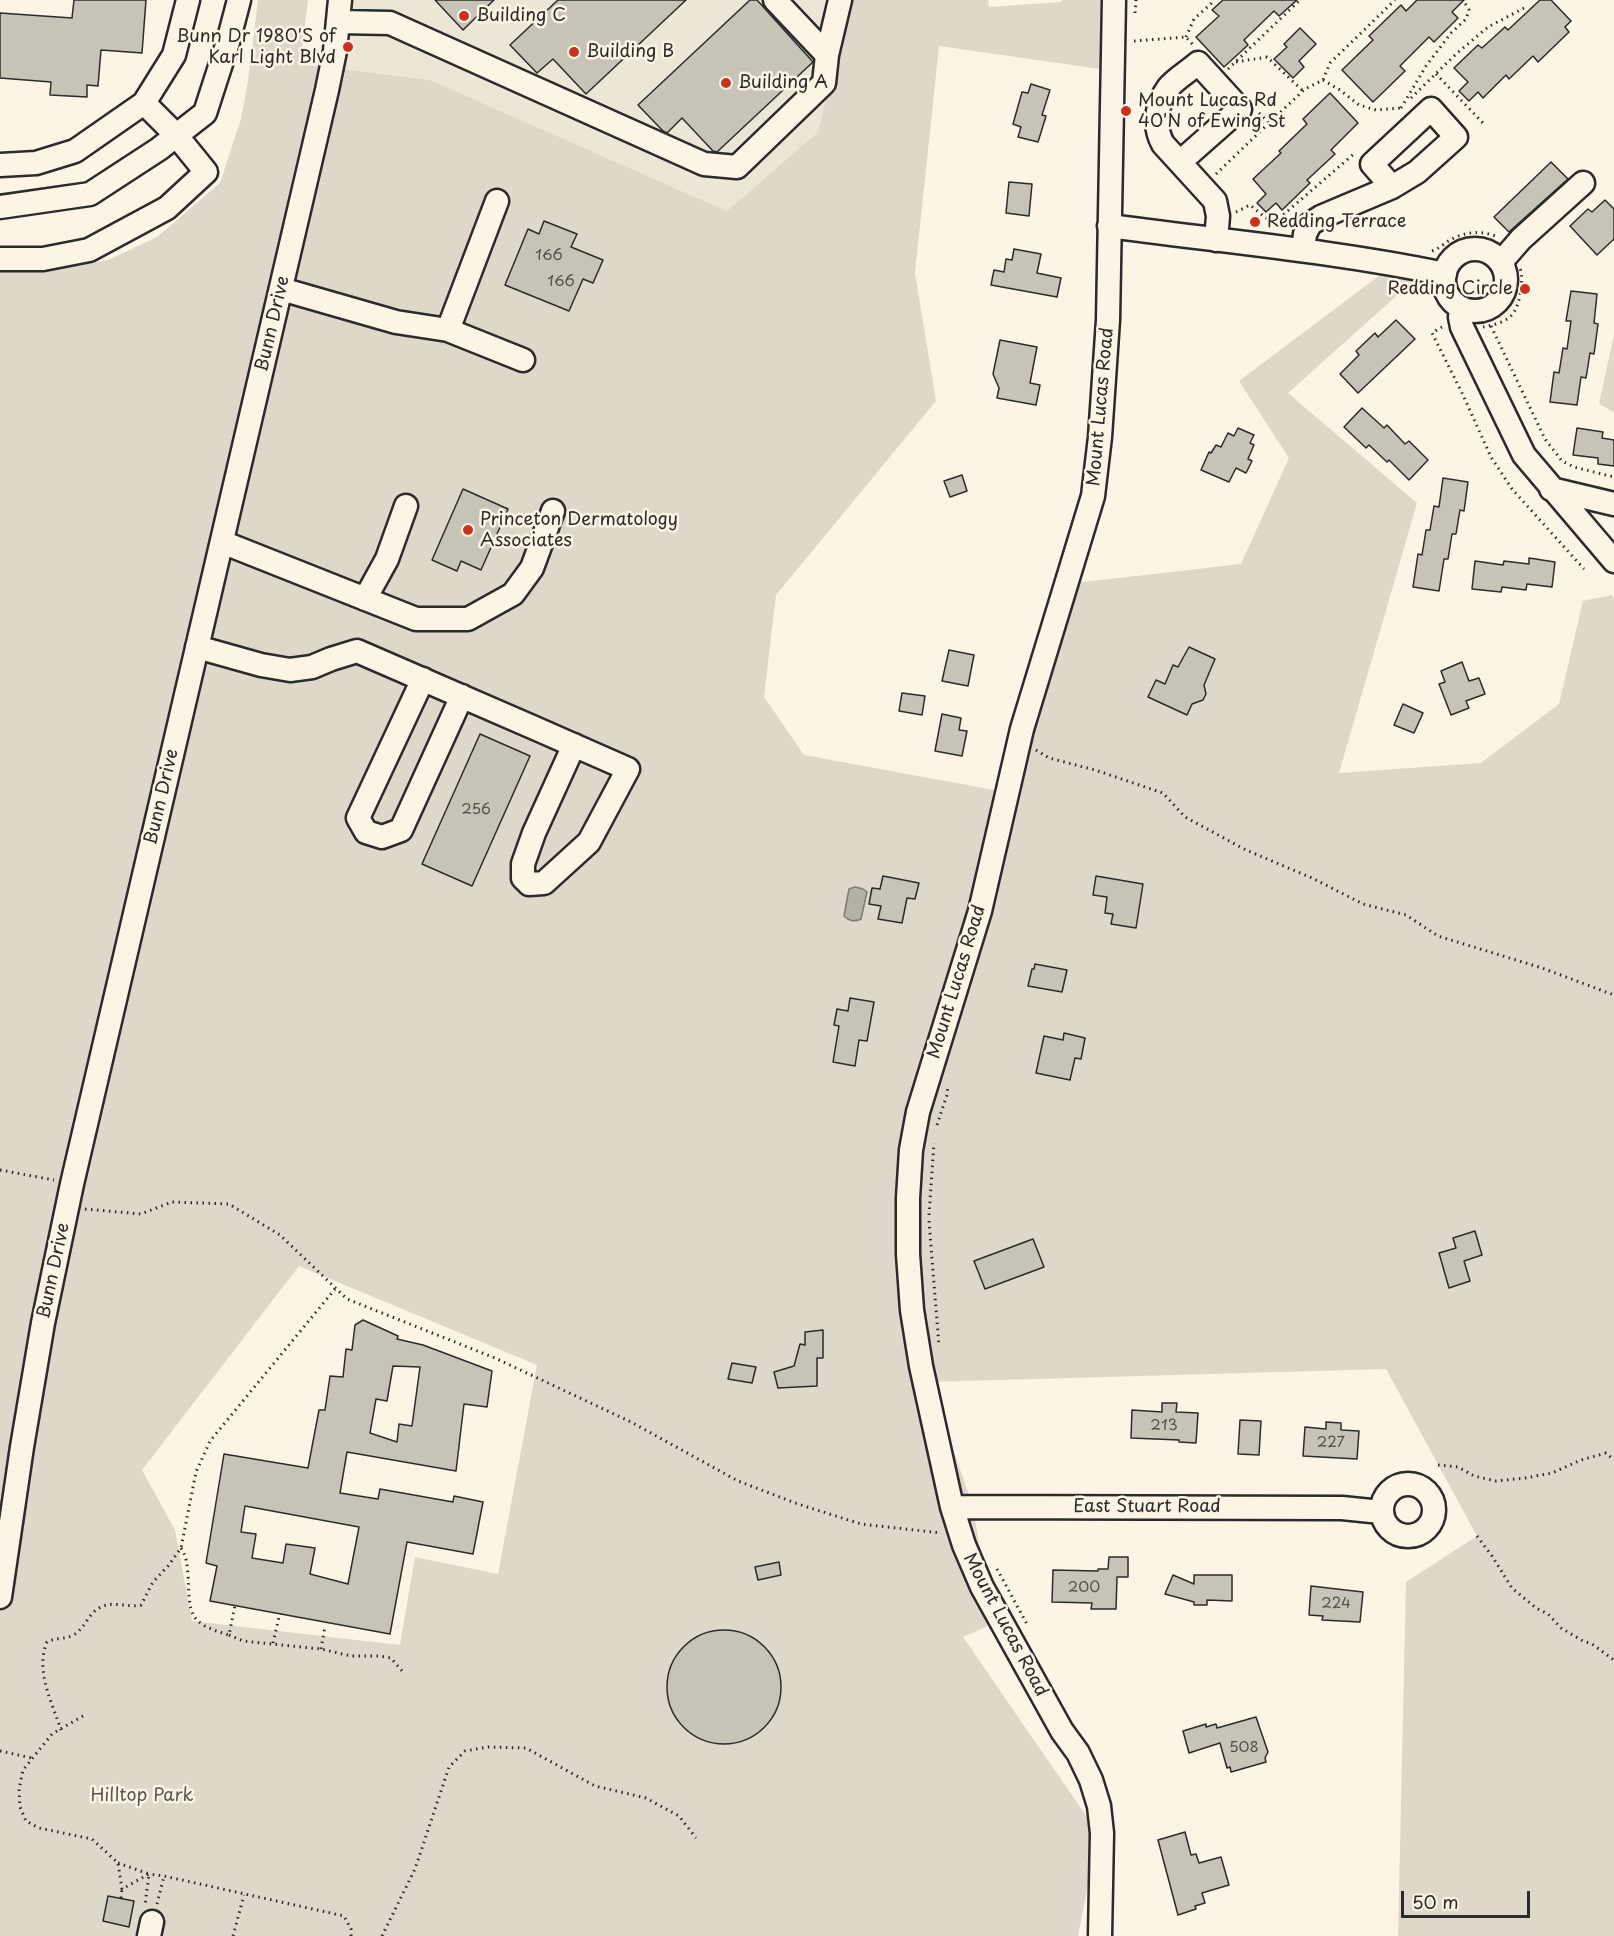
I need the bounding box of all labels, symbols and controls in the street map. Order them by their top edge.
place label: Building C [476,5,566,27]
marker: Building C [457,9,471,23]
place label: Bunn Dr 1980'S of Karl Light Blvd [176,26,336,68]
marker: Bunn Dr 1980'S of Karl Light Blvd [341,40,355,54]
place label: Building B [586,41,674,63]
marker: Building B [567,45,581,59]
place label: Building A [738,72,828,94]
marker: Building A [719,76,733,90]
place label: Mount Lucas Rd 40'N of Ewing St [1138,90,1285,132]
marker: Mount Lucas Rd 40'N of Ewing St [1119,104,1133,118]
place label: Redding Terrace [1267,211,1406,233]
marker: Redding Terrace [1248,215,1262,229]
house number: 166 [535,247,563,265]
house number: 166 [547,273,575,291]
street label: Bunn Drive [251,274,295,374]
place label: Redding Circle [1387,278,1513,300]
marker: Redding Circle [1518,282,1532,296]
street label: Mount Lucas Road [1083,327,1119,487]
place label: Princeton Dermatology Associates [480,509,678,552]
marker: Princeton Dermatology Associates [461,523,475,537]
street label: Bunn Drive [140,747,184,847]
house number: 256 [461,801,491,819]
street label: Mount Lucas Road [923,903,991,1061]
street label: Bunn Drive [33,1221,75,1321]
house number: 213 [1150,1417,1178,1435]
house number: 227 [1317,1434,1345,1452]
street label: East Stuart Road [1073,1496,1221,1518]
street label: Mount Lucas Road [958,1550,1052,1700]
house number: 200 [1068,1579,1100,1597]
house number: 224 [1321,1595,1351,1613]
house number: 508 [1229,1739,1259,1757]
park label: Hilltop Park [91,1785,193,1807]
scale bar [1404,1879,1533,1917]
text: 50 m [1412,1888,1459,1915]

